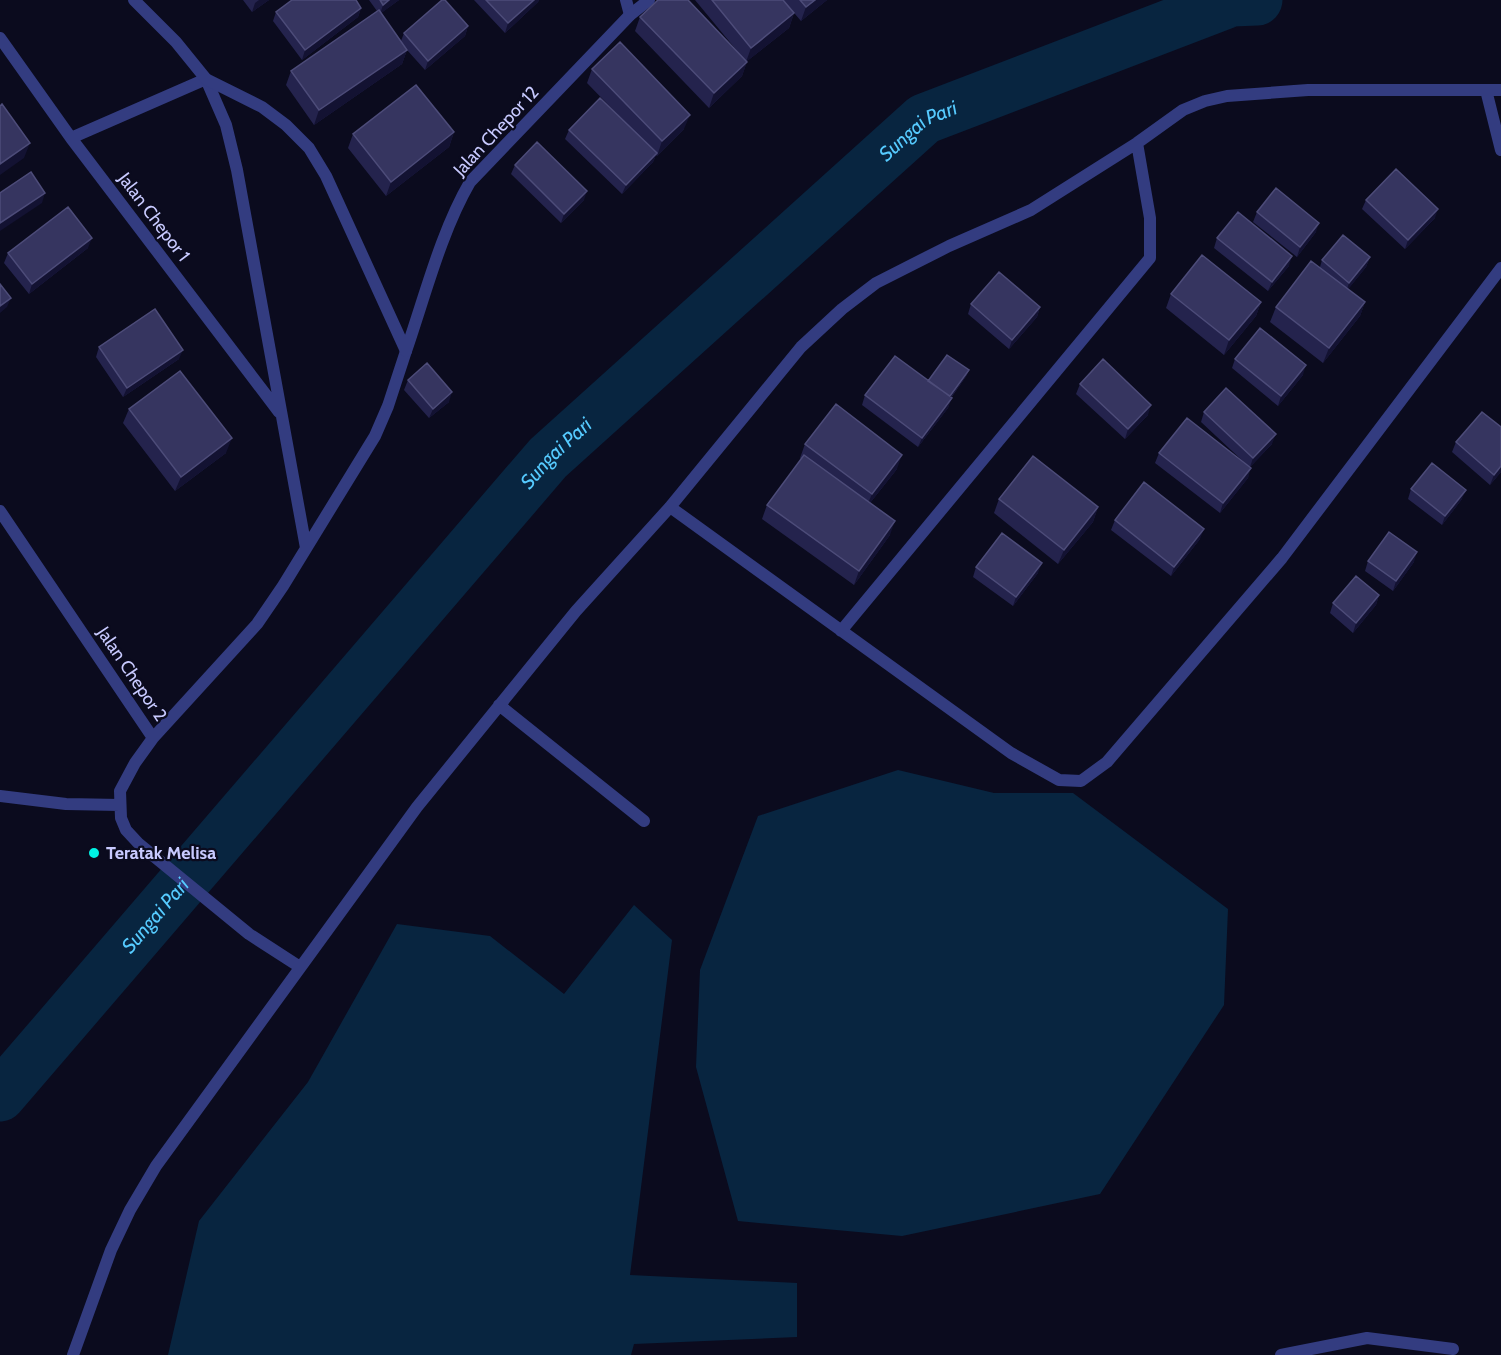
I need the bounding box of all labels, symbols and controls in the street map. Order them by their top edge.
street label: Jalan Chepor 12 [448,81,543,181]
water label: Sungai Pari [874,95,961,166]
street label: Jalan Chepor 1 [113,167,195,266]
water label: Sungai Pari [515,412,597,494]
street label: Jalan Chepor 2 [92,622,172,725]
place label: Teratak Melisa [106,842,216,864]
marker: Teratak Melisa [87,846,101,860]
water label: Sungai Pari [116,873,194,958]

